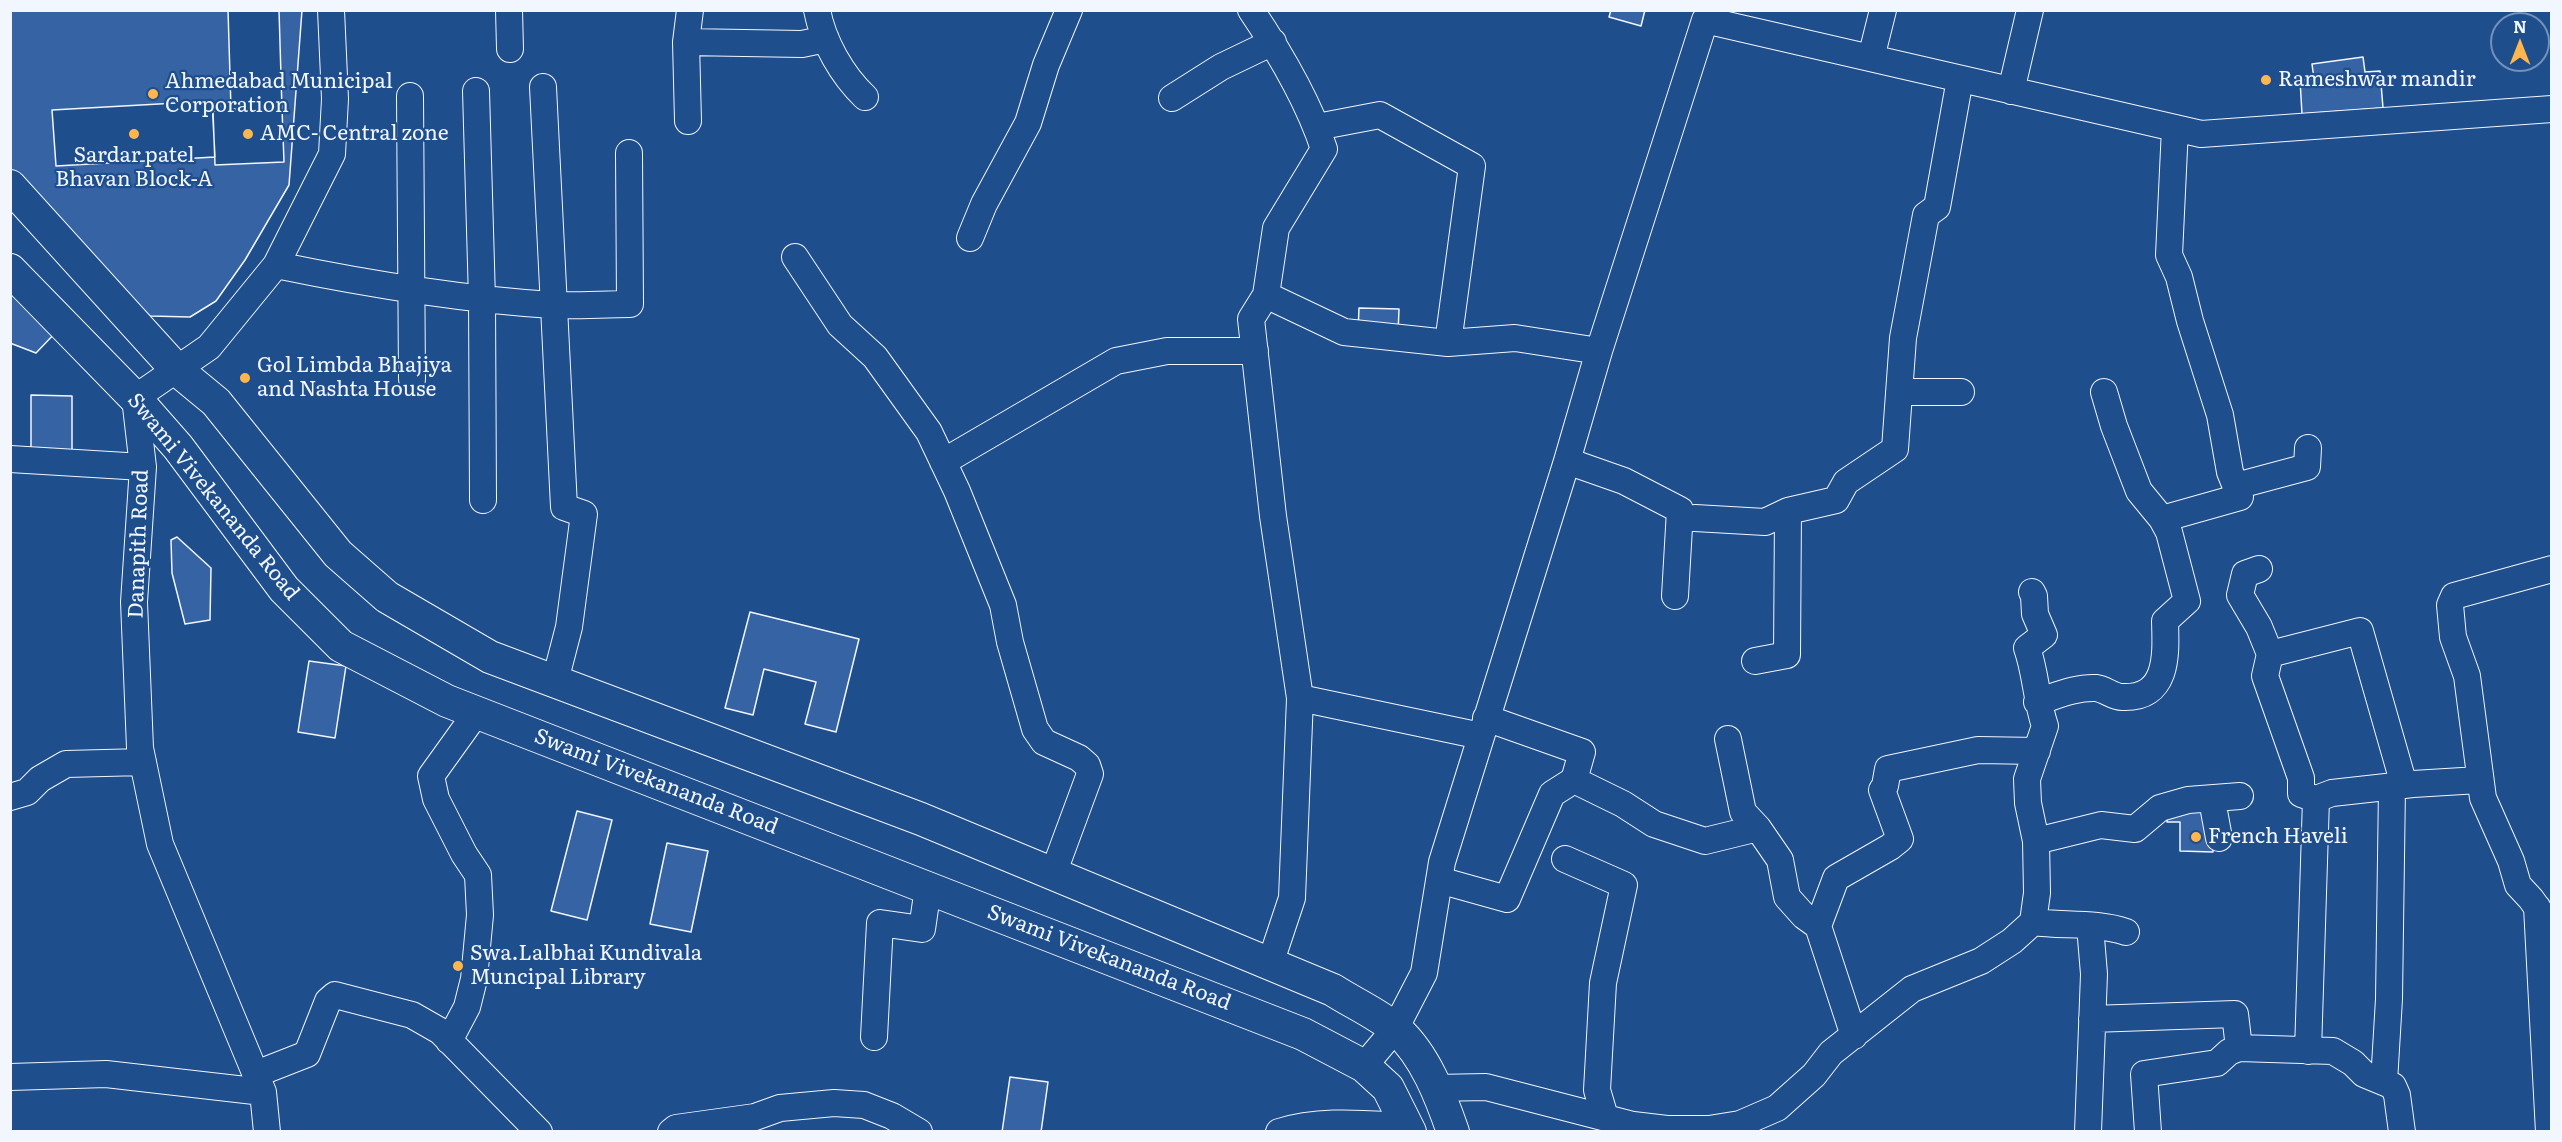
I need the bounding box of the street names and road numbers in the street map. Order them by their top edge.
street label: Swami Vivekananda Road [122,388,304,606]
street label: Danapith Road [124,469,154,619]
street label: Swami Vivekananda Road [531,724,781,840]
street label: Swami Vivekananda Road [984,900,1234,1016]

